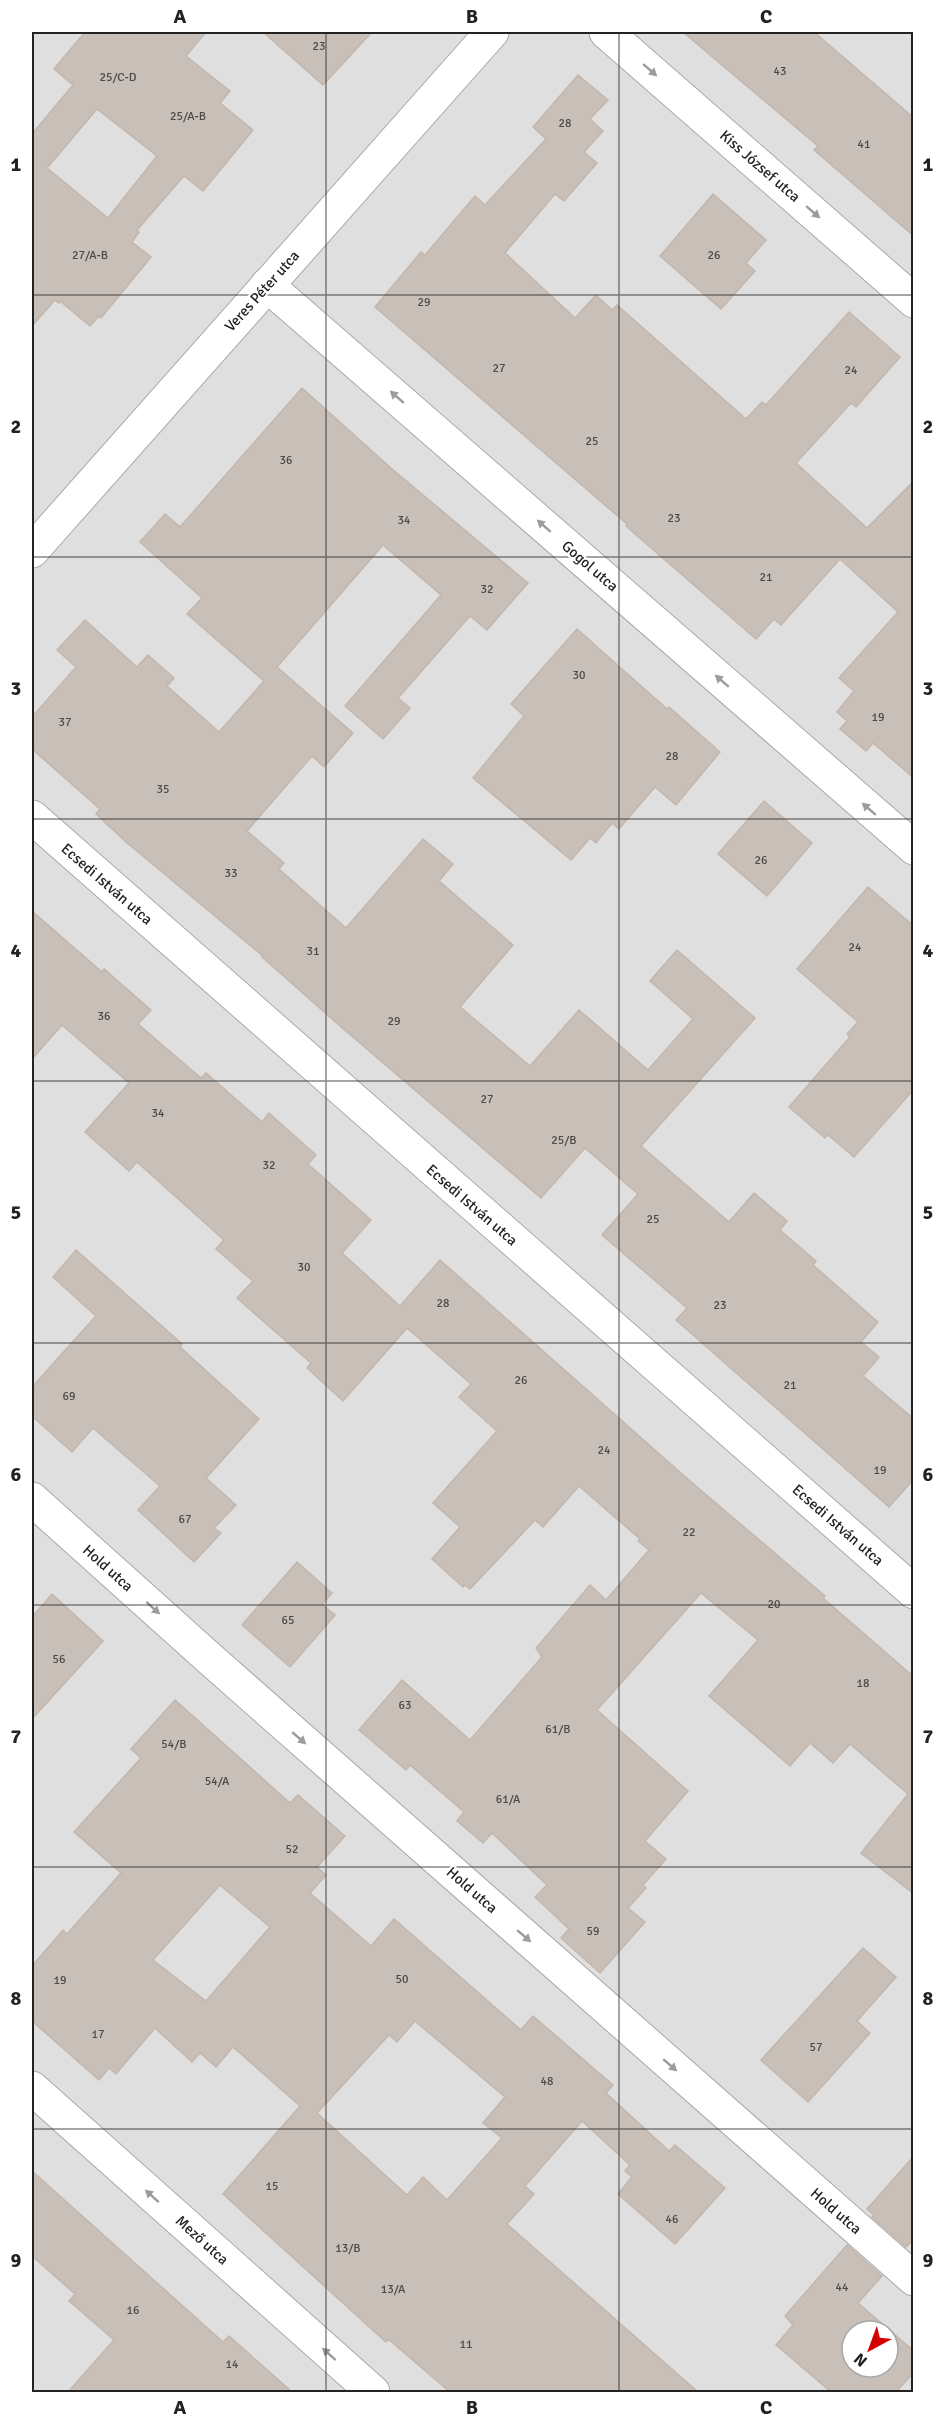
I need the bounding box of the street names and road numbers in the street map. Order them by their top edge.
street label: Kiss József utca [716,126,804,206]
street label: Veres Péter utca [221,247,303,335]
street label: Gogol utca [558,537,622,595]
street label: Ecsedi István utca [58,839,156,929]
street label: Ecsedi István utca [423,1160,521,1250]
street label: Ecsedi István utca [789,1480,887,1570]
street label: Hold utca [79,1541,137,1595]
street label: Hold utca [443,1863,501,1917]
street label: Hold utca [807,2184,865,2238]
street label: Mező utca [172,2211,232,2269]

